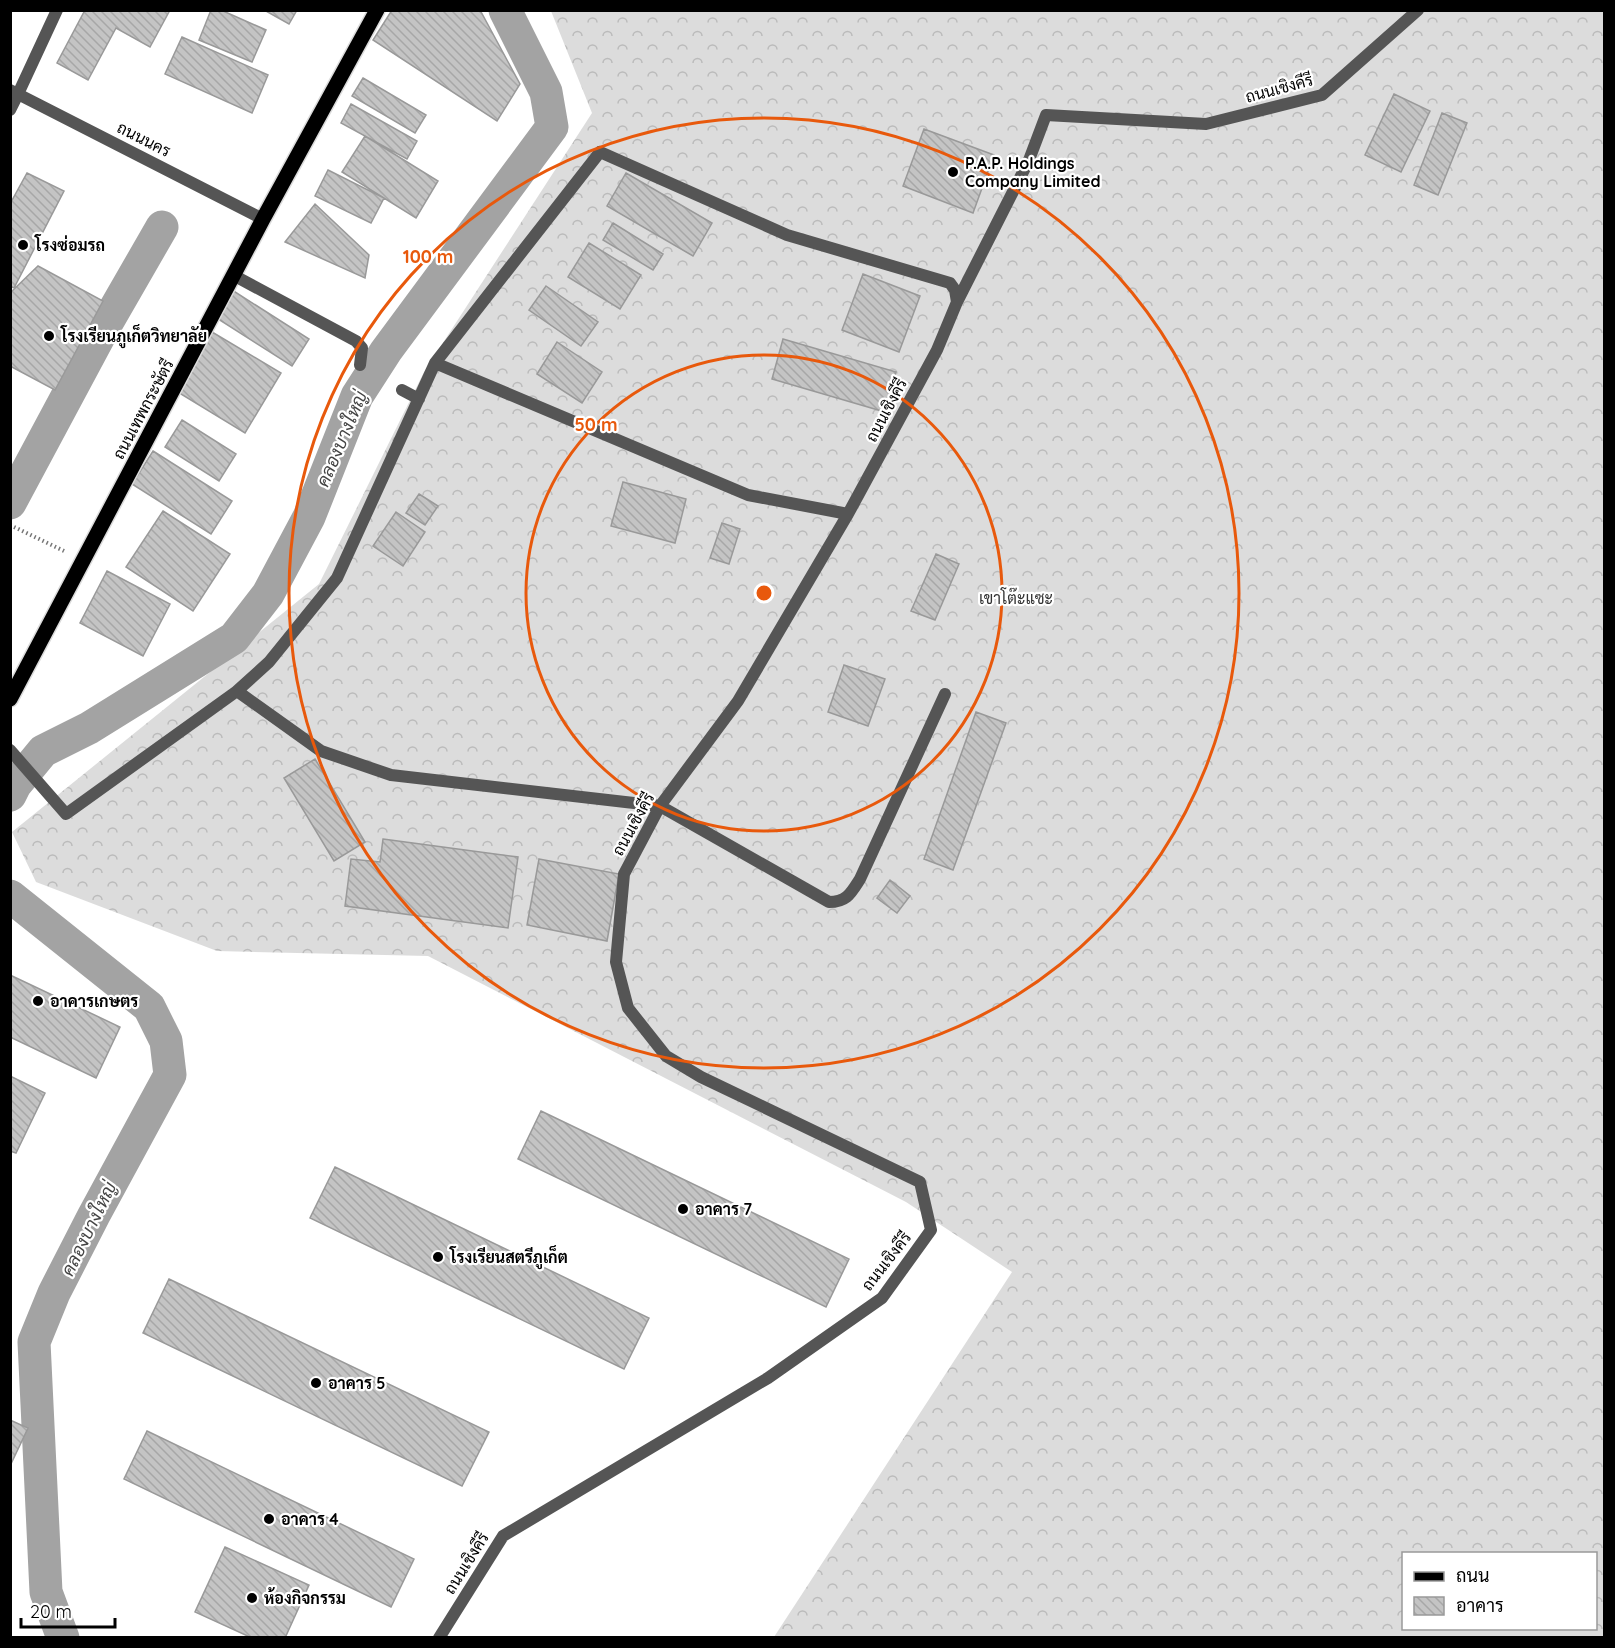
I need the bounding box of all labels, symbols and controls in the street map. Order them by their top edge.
street label: ถนนเชิงคีรี [1243,68,1315,107]
street label: ถนนนคร [114,117,174,161]
place label: P.A.P. Holdings Company Limited [965,153,1100,191]
marker: P.A.P. Holdings Company Limited [946,165,960,179]
place label: โรงซ่อมรถ [34,234,105,255]
marker: โรงซ่อมรถ [16,238,30,252]
text: 100 m [403,245,453,268]
place label: โรงเรียนภูเก็ตวิทยาลัย [60,323,207,349]
marker: โรงเรียนภูเก็ตวิทยาลัย [42,329,56,343]
street label: ถนนเทพกระษัตรี [107,355,178,462]
street label: ถนนเชิงคีรี [860,374,911,445]
water label: คลองบางใหญ่ [310,386,372,490]
text: 50 m [574,413,618,436]
centre of rings [754,583,774,603]
park label: เขาโต๊ะแซะ [979,587,1053,608]
street label: ถนนเชิงคีรี [607,788,659,859]
place label: อาคารเกษตร [50,991,138,1011]
marker: อาคารเกษตร [31,994,45,1008]
water label: คลองบางใหญ่ [55,1177,122,1280]
place label: อาคาร 7 [695,1199,752,1219]
marker: อาคาร 7 [676,1202,690,1216]
street label: ถนนเชิงคีรี [856,1227,915,1294]
place label: โรงเรียนสตรีภูเก็ต [449,1244,568,1270]
marker: โรงเรียนสตรีภูเก็ต [431,1250,445,1264]
place label: อาคาร 5 [328,1373,386,1393]
marker: อาคาร 5 [309,1376,323,1390]
place label: อาคาร 4 [281,1509,339,1529]
marker: อาคาร 4 [262,1512,276,1526]
street label: ถนนเชิงคีรี [438,1528,493,1598]
legend [1402,1552,1597,1630]
text: ถนน [1456,1564,1489,1587]
place label: ห้องกิจกรรม [264,1587,346,1608]
scale bar [21,1591,116,1629]
marker: ห้องกิจกรรม [245,1591,259,1605]
text: อาคาร [1456,1594,1504,1617]
text: 20 m [30,1600,72,1623]

